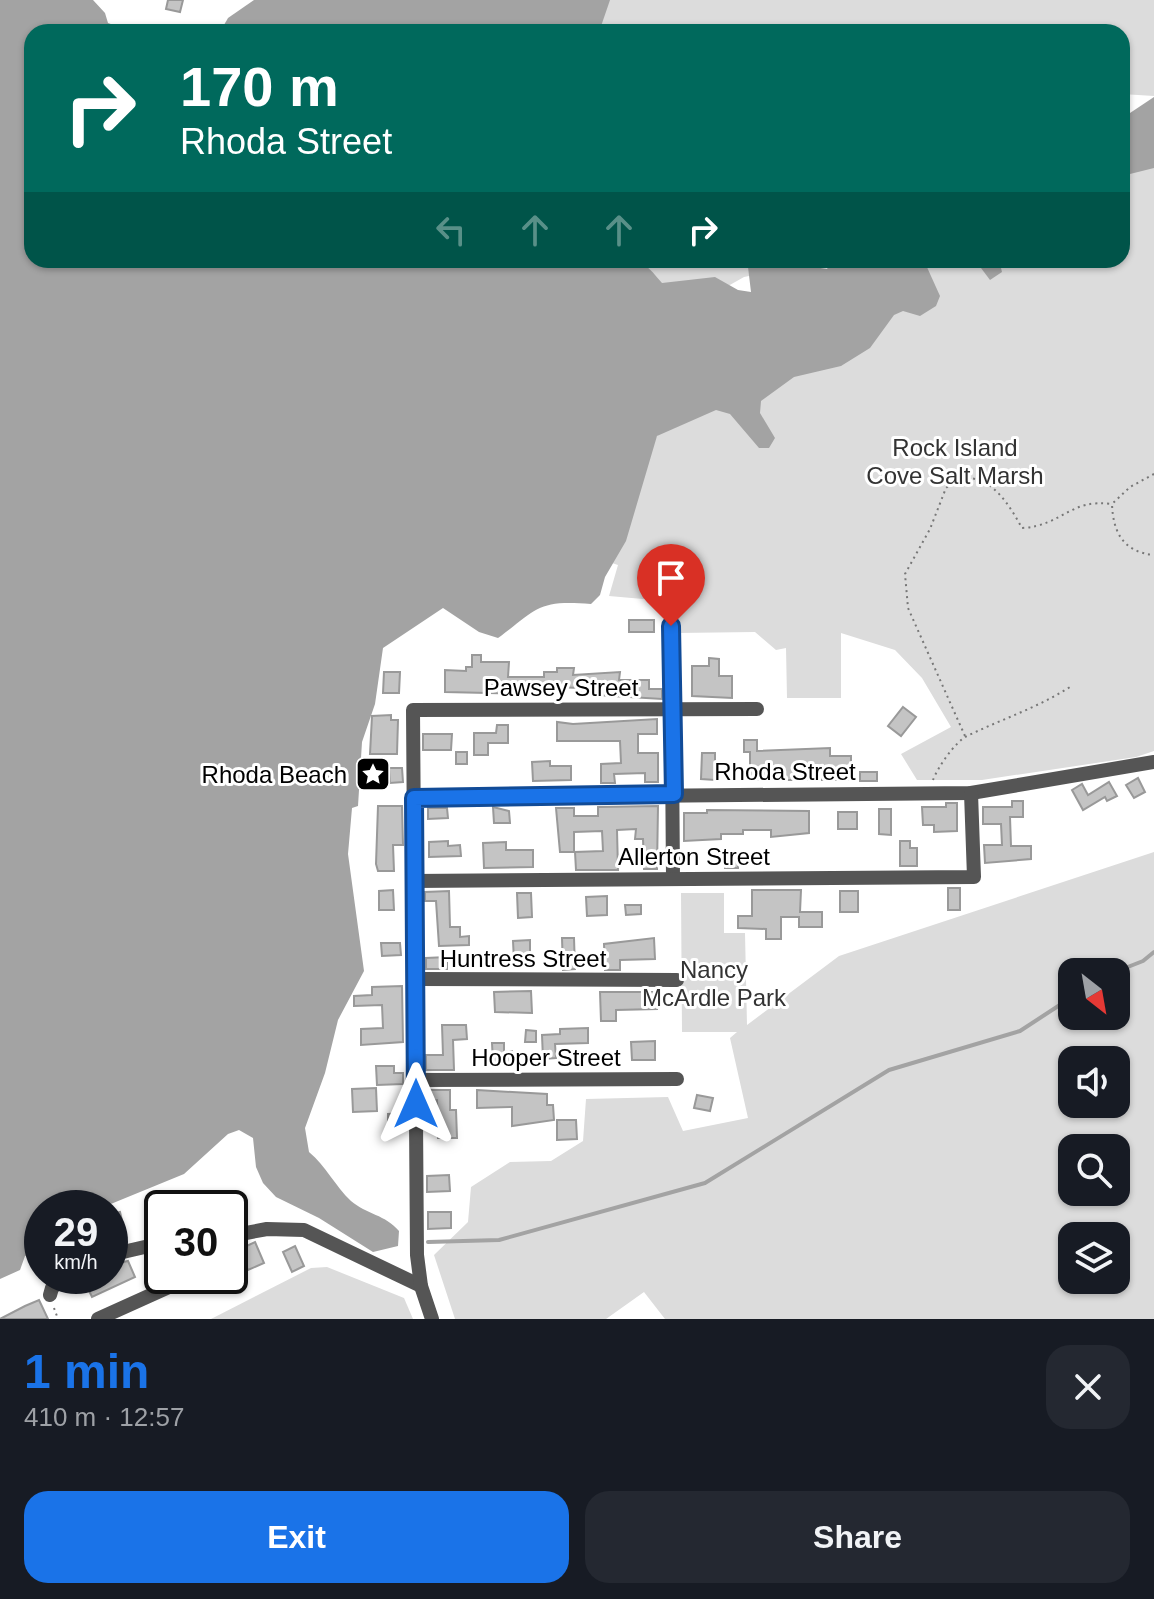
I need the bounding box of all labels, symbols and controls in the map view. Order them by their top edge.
text: 170 m [180,55,339,118]
icon: right [48,56,152,160]
text: Rhoda Street [180,121,392,162]
icon: left [429,208,473,252]
icon: ahead [513,208,557,252]
icon: ahead [597,208,641,252]
icon: right [681,208,725,252]
park label: Rock Island Cove Salt Marsh [866,434,1044,489]
pin [637,544,705,626]
icon: arrive [649,556,693,600]
street label: Pawsey Street [484,674,639,701]
place icon: Rhoda Beach [354,755,392,793]
street label: Rhoda Street [714,758,856,785]
place label: Rhoda Beach [202,761,347,788]
street label: Allerton Street [618,843,770,870]
street label: Huntress Street [440,945,607,972]
park label: Nancy McArdle Park [642,956,787,1011]
north arrow [1058,958,1130,1030]
map controls [1058,958,1130,1294]
street label: Hooper Street [471,1044,621,1071]
button: sound [1058,1046,1130,1118]
position arrow [374,1062,458,1146]
button: search [1058,1134,1130,1206]
speed limit sign: 30 [144,1190,248,1294]
text: 29 [54,1210,98,1254]
button: layers [1058,1222,1130,1294]
text: km/h [54,1251,98,1273]
text: 1 min [24,1345,149,1398]
button: close [1046,1345,1130,1429]
text: 410 m · 12:57 [24,1402,184,1432]
button: Exit [24,1491,569,1583]
button: Share [585,1491,1130,1583]

